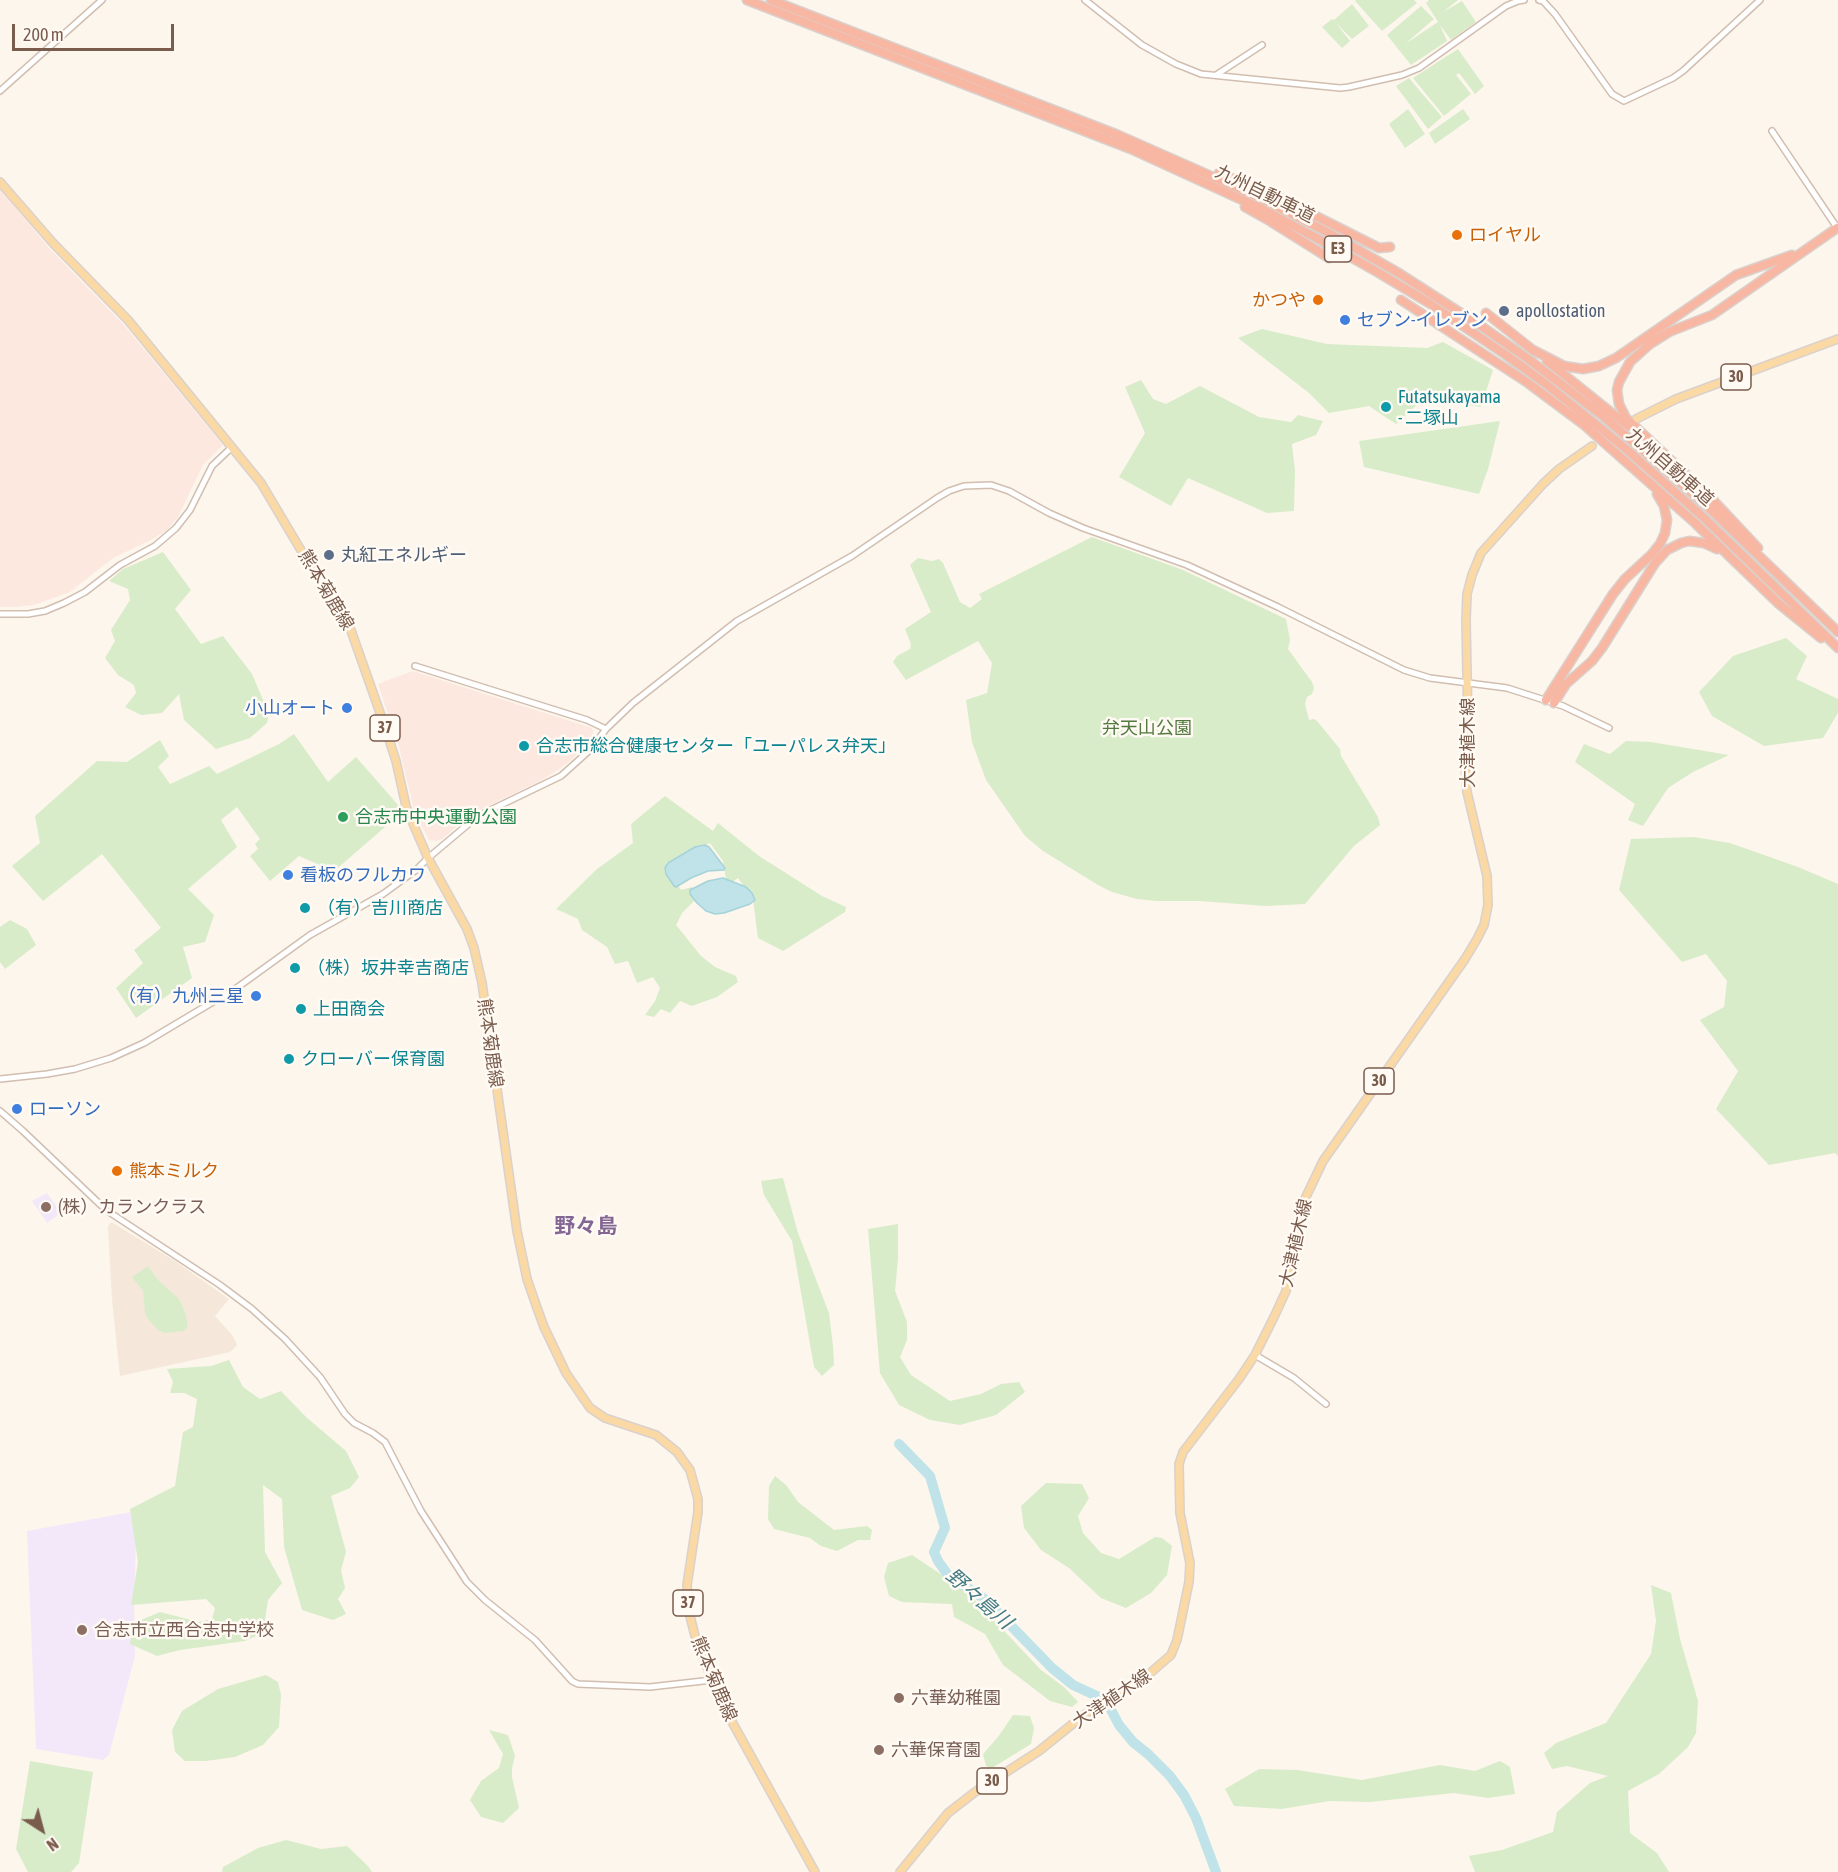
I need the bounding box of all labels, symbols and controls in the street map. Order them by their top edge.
scale bar [15,12,177,50]
text: 200 m [23,24,64,45]
street label: 九州自動車道 [1212,161,1318,227]
place label: ロイヤル [1469,224,1541,246]
marker: ロイヤル [1450,228,1464,242]
road number: E3 [1324,236,1352,262]
place label: かつや [1252,289,1306,311]
marker: かつや [1311,293,1325,307]
place label: apollostation [1516,300,1606,322]
marker: apollostation [1497,304,1511,318]
place label: セブン-イレブン [1357,309,1487,331]
marker: セブン-イレブン [1338,313,1352,327]
road number: 30 [1721,364,1751,390]
place label: Futatsukayama - 二塚山 [1398,386,1501,428]
marker: Futatsukayama - 二塚山 [1379,400,1393,414]
street label: 九州自動車道 [1622,423,1718,511]
place label: 丸紅エネルギー [341,544,467,566]
street label: 熊本菊鹿線 [294,546,358,634]
marker: 丸紅エネルギー [322,548,336,562]
place label: 小山オート [245,697,335,719]
street label: 大津植木線 [1457,698,1479,788]
marker: 小山オート [340,701,354,715]
road number: 37 [370,715,400,741]
park label: 弁天山公園 [1102,717,1192,739]
place label: 合志市総合健康センター「ユーパレス弁天」 [536,735,896,757]
marker: 合志市総合健康センター「ユーパレス弁天」 [517,739,531,753]
place label: 合志市中央運動公園 [355,806,517,828]
marker: 合志市中央運動公園 [336,810,350,824]
place label: 看板のフルカワ [300,864,426,886]
marker: 看板のフルカワ [281,868,295,882]
place label: （有）吉川商店 [317,897,443,919]
marker: （有）吉川商店 [298,901,312,915]
place label: （株）坂井幸吉商店 [307,957,469,979]
marker: （株）坂井幸吉商店 [288,961,302,975]
place label: （有）九州三星 [118,985,244,1007]
marker: （有）九州三星 [249,989,263,1003]
street label: 熊本菊鹿線 [473,997,507,1089]
place label: 上田商会 [313,998,385,1020]
marker: 上田商会 [294,1002,308,1016]
place label: クローバー保育園 [301,1048,445,1070]
marker: クローバー保育園 [282,1052,296,1066]
road number: 30 [1364,1068,1394,1094]
place label: ローソン [29,1098,101,1120]
marker: ローソン [10,1102,24,1116]
place label: 熊本ミルク [129,1160,219,1182]
marker: 熊本ミルク [110,1164,124,1178]
place label: (株）カランクラス [58,1196,206,1218]
street label: 大津植木線 [1275,1197,1317,1289]
marker: (株）カランクラス [39,1200,53,1214]
district label: 野々島 [555,1213,617,1239]
water label: 野々島川 [941,1564,1017,1634]
road number: 37 [673,1590,703,1616]
place label: 合志市立西合志中学校 [94,1619,274,1641]
marker: 合志市立西合志中学校 [75,1623,89,1637]
street label: 熊本菊鹿線 [686,1633,742,1725]
street label: 大津植木線 [1069,1665,1155,1733]
place label: 六華幼稚園 [911,1687,1001,1709]
marker: 六華幼稚園 [892,1691,906,1705]
place label: 六華保育園 [891,1739,981,1761]
marker: 六華保育園 [872,1743,886,1757]
road number: 30 [977,1768,1007,1794]
north arrow [12,1800,72,1860]
text: N [43,1834,62,1855]

